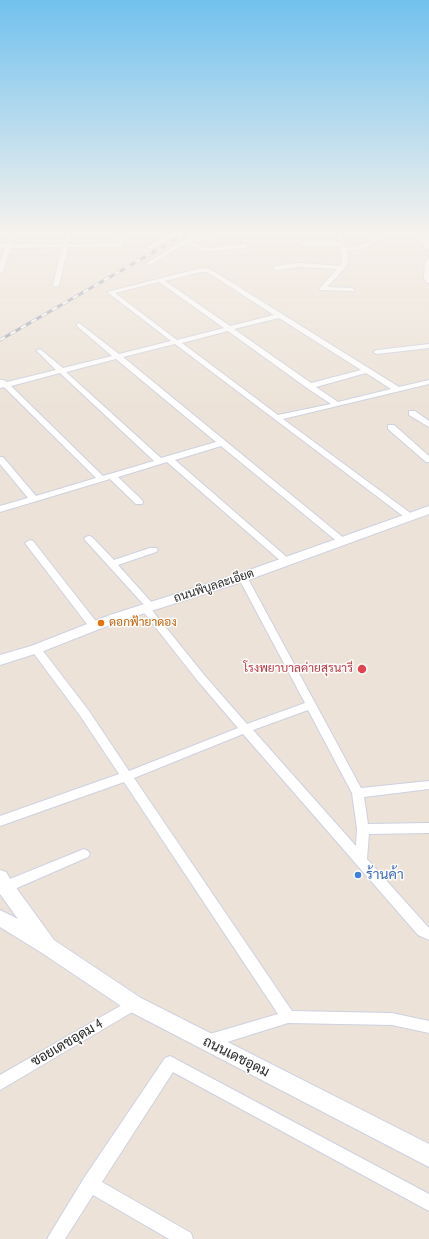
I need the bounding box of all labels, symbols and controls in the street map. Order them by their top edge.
street label: ถนนพิบูลละเอียด [172,566,256,606]
place label: ดอกฟ้ายาดอง [109,616,177,630]
marker: ดอกฟ้ายาดอง [96,618,106,628]
place label: โรงพยาบาลค่ายสุรนารี [243,662,353,676]
marker: โรงพยาบาลค่ายสุรนารี [356,663,368,675]
place label: ร้านค้า [366,867,404,883]
marker: ร้านค้า [353,870,363,880]
street label: ซอยเดชอุดม 4 [28,1016,106,1070]
street label: ถนนเดชอุดม [200,1033,272,1081]

